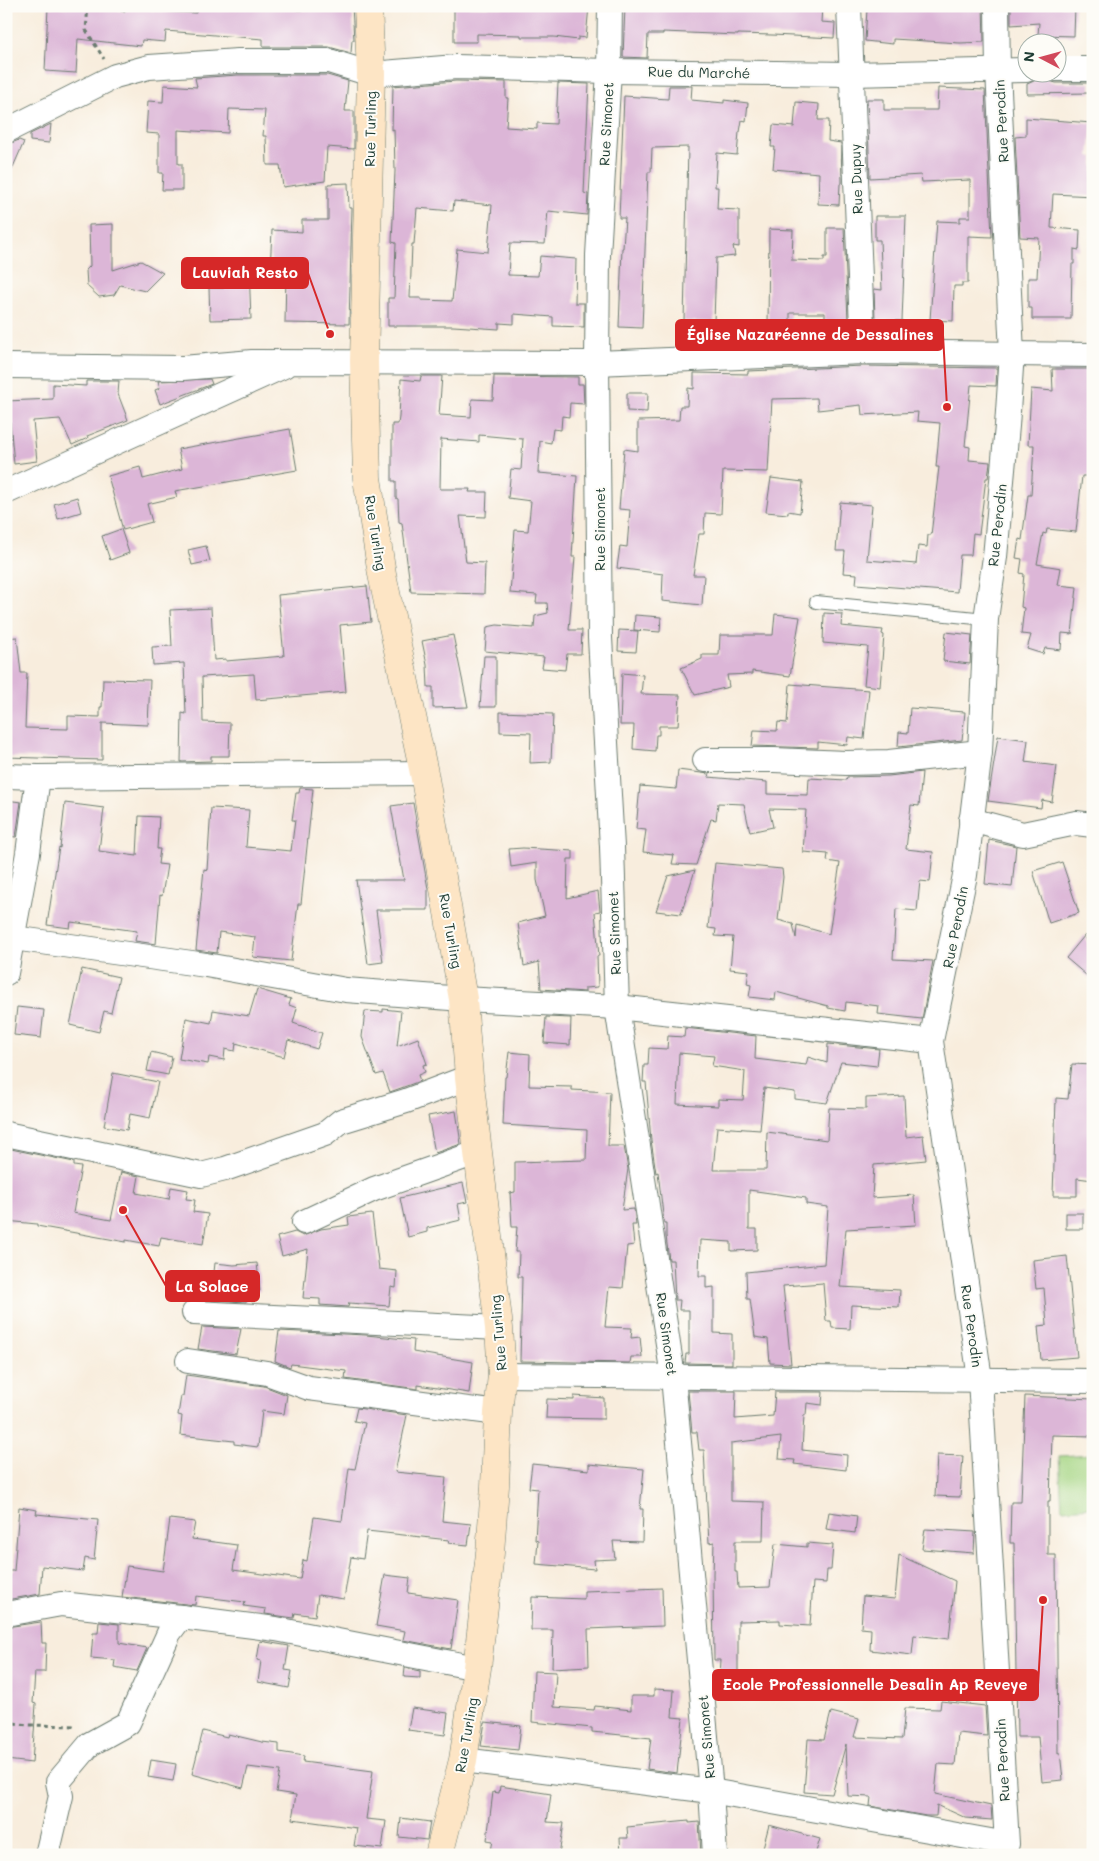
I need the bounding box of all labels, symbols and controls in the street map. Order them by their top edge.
north arrow [1016,32,1066,82]
text: N [1019,50,1039,63]
street label: Rue du Marché [648,62,750,82]
street label: Rue Perodin [989,79,1013,163]
street label: Rue Simonet [594,82,618,166]
street label: Rue Turling [360,91,380,167]
street label: Rue Dupuy [845,143,867,215]
callout: Lauviah Resto [182,258,308,288]
text: Lauviah Resto [192,262,298,282]
callout: Église Nazaréenne de Dessalines [676,320,943,350]
text: Église Nazaréenne de Dessalines [686,324,934,344]
street label: Rue Perodin [983,483,1011,567]
street label: Rue Simonet [590,487,609,571]
street label: Rue Turling [361,494,391,572]
street label: Rue Perodin [938,884,972,970]
street label: Rue Simonet [603,891,625,975]
street label: Rue Turling [435,892,467,970]
callout: La Solace [166,1271,259,1301]
text: La Solace [176,1276,249,1296]
street label: Rue Perodin [957,1283,987,1369]
street label: Rue Simonet [652,1291,682,1377]
street label: Rue Turling [485,1294,511,1372]
callout: Ecole Professionnelle Desalin Ap Reveye [713,1670,1038,1700]
text: Ecole Professionnelle Desalin Ap Reveye [723,1674,1027,1694]
street label: Rue Simonet [693,1694,719,1780]
street label: Rue Turling [450,1696,482,1774]
street label: Rue Perodin [990,1718,1014,1802]

